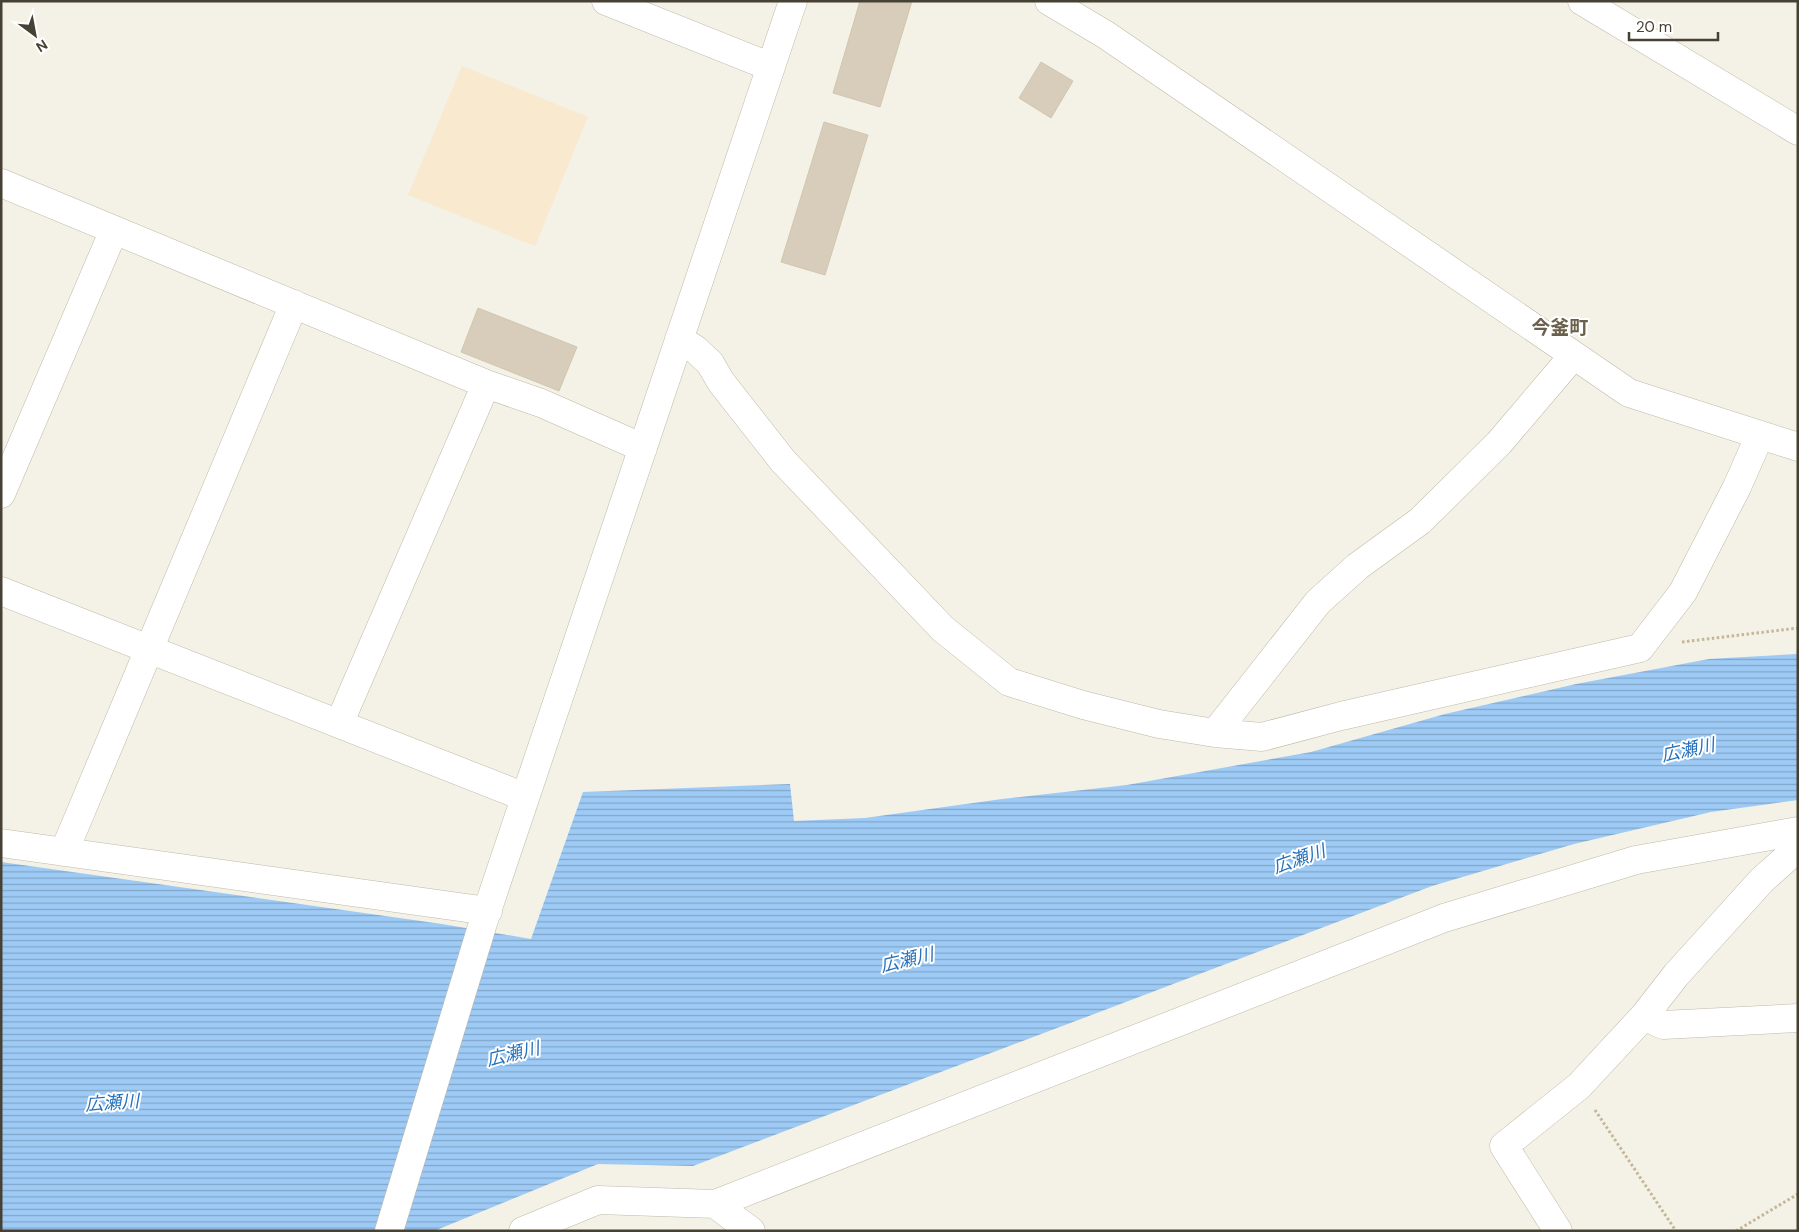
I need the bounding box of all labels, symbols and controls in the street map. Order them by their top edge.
north arrow [10,10,60,60]
scale bar [1629,10,1718,42]
text: 20 m [1636,17,1672,37]
text: N [33,36,51,56]
district label: 今釜町 [1531,315,1589,340]
water label: 広瀬川 [1659,732,1719,767]
water label: 広瀬川 [1270,838,1330,879]
water label: 広瀬川 [878,942,938,978]
water label: 広瀬川 [484,1036,544,1072]
water label: 広瀬川 [84,1089,142,1117]

